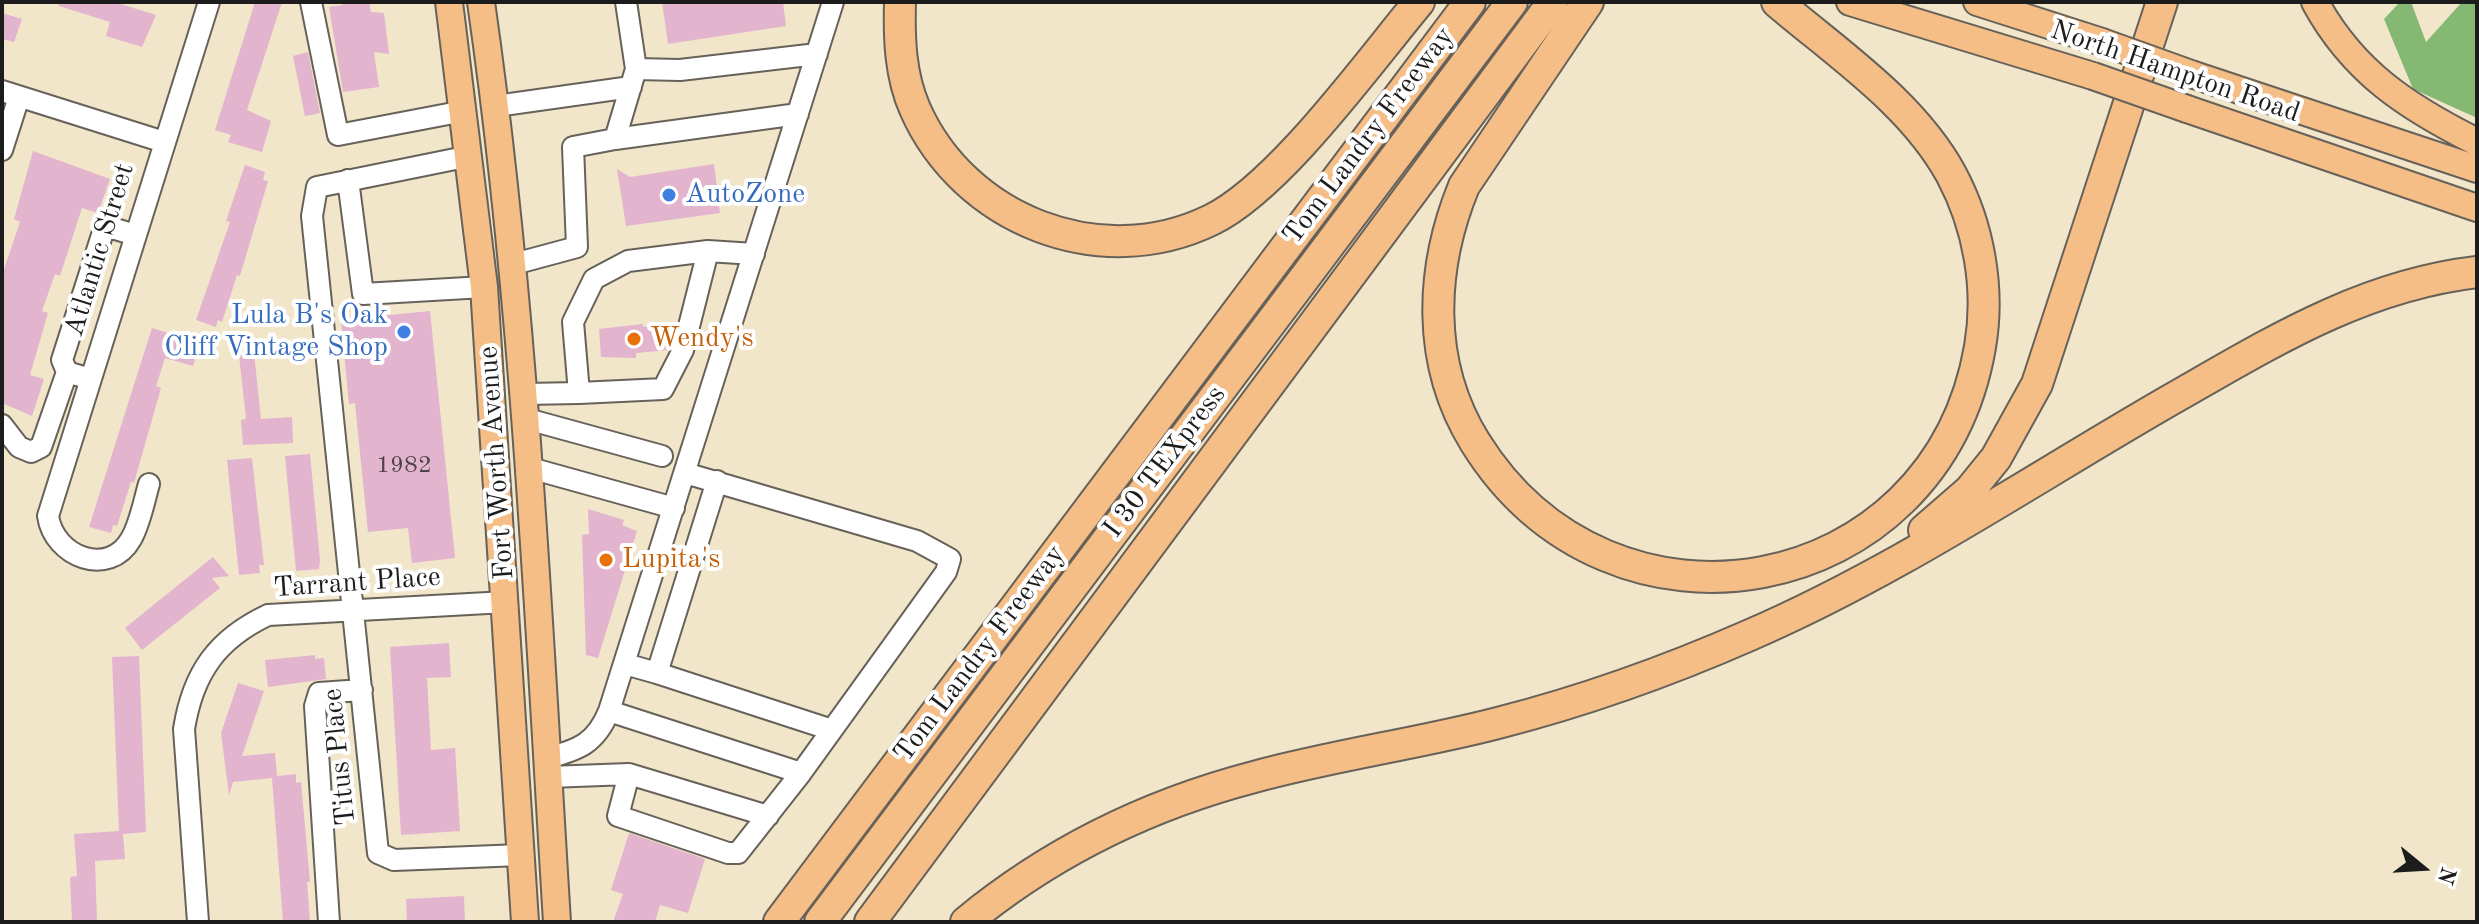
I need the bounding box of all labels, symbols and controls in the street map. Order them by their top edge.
street label: North Hampton Road [2046,14,2304,130]
street label: Tom Landry Freeway [1276,21,1462,251]
street label: Atlantic Street [58,159,142,341]
place label: AutoZone [685,178,805,212]
marker: AutoZone [660,186,678,204]
place label: Lula B's Oak Cliff Vintage Shop [164,299,388,365]
place label: Wendy's [650,322,754,356]
marker: Lula B's Oak Cliff Vintage Shop [395,323,413,341]
marker: Wendy's [625,330,643,348]
street label: Fort Worth Avenue [472,345,522,581]
street label: I 30 TEXpress [1097,379,1233,545]
house number: 1982 [376,452,432,480]
street label: Tom Landry Freeway [887,539,1073,769]
place label: Lupita's [622,543,720,577]
marker: Lupita's [597,551,615,569]
street label: Tarrant Place [272,560,442,606]
street label: Titus Place [316,687,364,827]
north arrow [2383,828,2463,908]
text: N [2433,864,2459,887]

